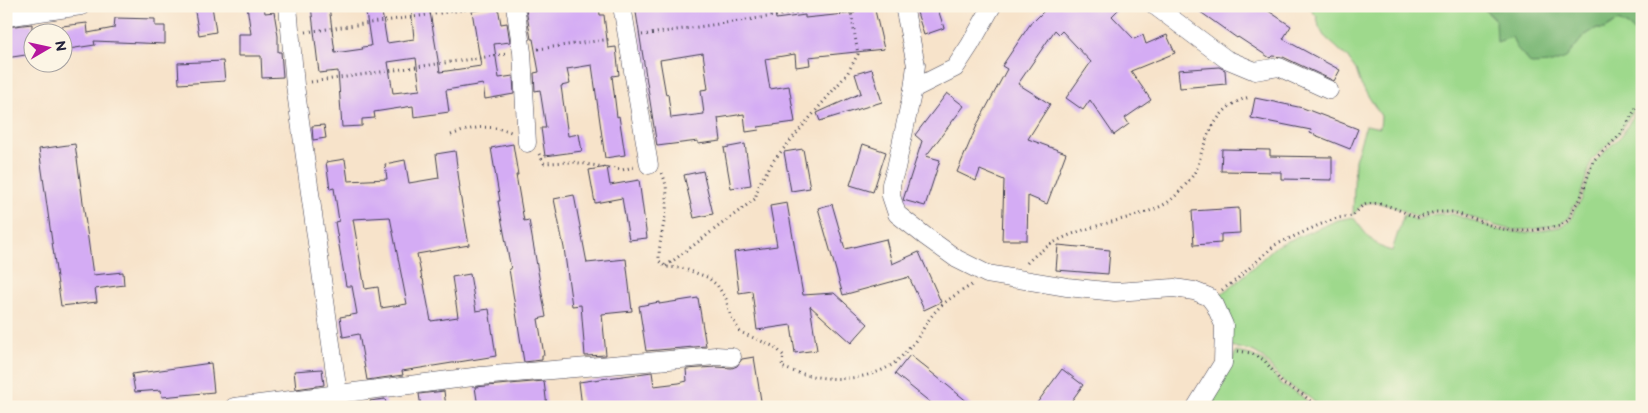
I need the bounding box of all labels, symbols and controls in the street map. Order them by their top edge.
north arrow [22,22,72,72]
text: N [51,40,70,53]

